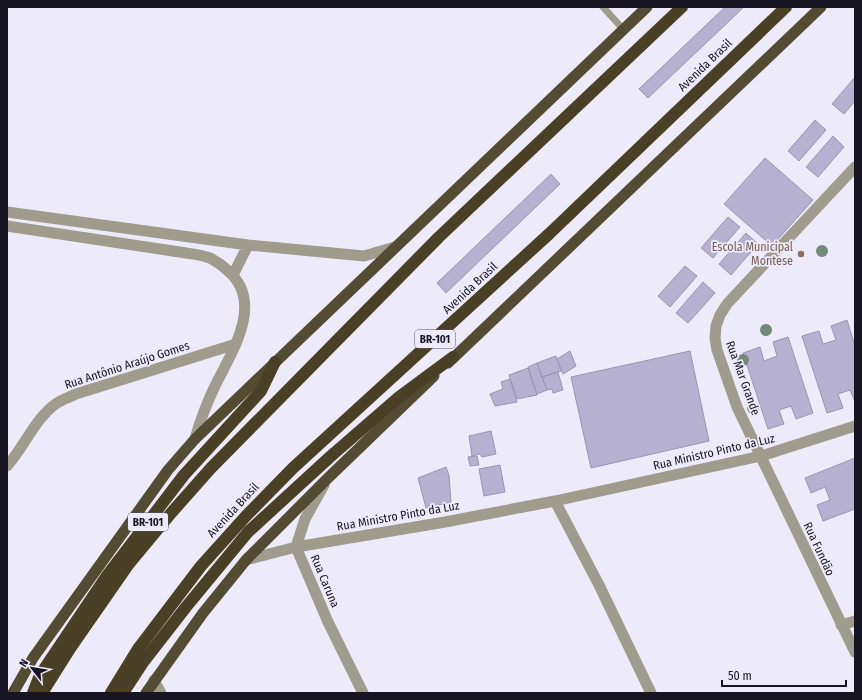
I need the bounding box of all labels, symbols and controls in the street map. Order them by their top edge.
street label: Avenida Brasil [675,36,735,94]
place label: Escola Municipal Montese [712,240,793,268]
marker: Escola Municipal Montese [796,249,806,259]
street label: Avenida Brasil [440,259,500,317]
road number: BR-101 [415,330,455,348]
street label: Rua Antônio Araújo Gomes [63,338,191,392]
street label: Rua Mar Grande [723,339,763,417]
street label: Rua Ministro Pinto da Luz [652,431,776,473]
street label: Avenida Brasil [204,480,262,540]
street label: Rua Ministro Pinto da Luz [336,498,461,534]
road number: BR-101 [128,513,168,531]
street label: Rua Fundão [800,520,838,578]
street label: Rua Caruna [308,552,342,610]
north arrow [12,648,52,688]
text: N [17,657,31,669]
scale bar [722,662,846,688]
text: 50 m [728,669,752,683]

